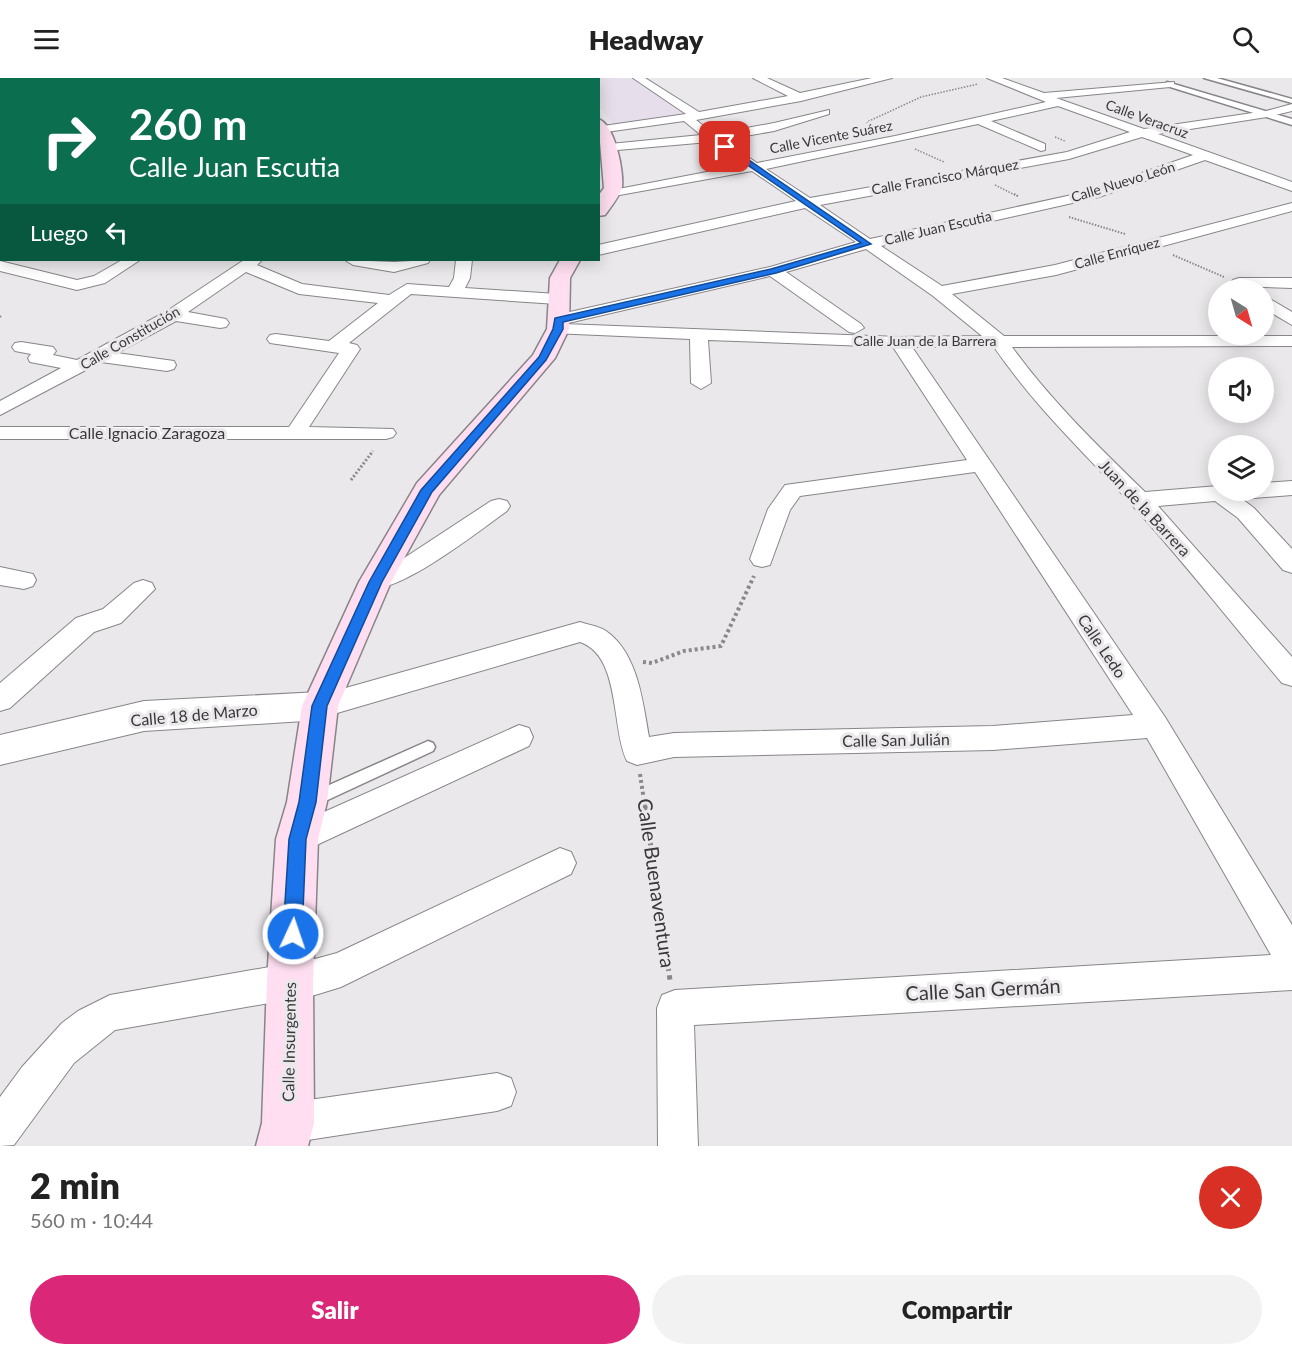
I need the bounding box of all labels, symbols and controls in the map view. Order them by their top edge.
icon: menu [30,23,63,56]
text: Headway [589,23,703,56]
icon: search [1229,23,1262,56]
street label: Calle Veracruz [1103,96,1191,141]
text: 260 m [129,99,247,149]
icon: right [30,102,108,180]
street label: Calle Vicente Suárez [768,116,894,157]
pin [699,121,750,172]
icon: arrive [708,130,741,163]
text: Calle Juan Escutia [129,150,340,183]
street label: Calle Francisco Márquez [870,155,1020,198]
street label: Calle Nuevo León [1069,158,1177,205]
street label: Calle Juan Escutia [883,207,993,248]
icon: left [100,216,133,249]
text: Luego [30,219,88,246]
street label: Calle Enríquez [1072,233,1161,272]
north arrow [1208,279,1274,345]
map controls [1208,279,1274,501]
street label: Calle Constitución [77,302,183,373]
street label: Calle Juan de la Barrera [853,332,997,349]
button: sound [1208,357,1274,423]
street label: Calle Ignacio Zaragoza [69,423,225,442]
button: layers [1208,435,1274,501]
street label: Juan de la Barrera [1096,455,1195,560]
street label: Calle Ledo [1074,610,1131,681]
street label: Calle 18 de Marzo [130,699,258,730]
street label: Calle San Julián [842,729,950,750]
street label: Calle Buenaventura [633,797,681,969]
position arrow [261,902,325,966]
street label: Calle San Germán [905,973,1061,1005]
street label: Calle Insurgentes [278,982,299,1102]
text: 2 min [30,1163,120,1207]
button: close [1199,1166,1262,1229]
text: 560 m · 10:44 [30,1208,153,1232]
button: Salir [30,1275,640,1344]
button: Compartir [652,1275,1262,1344]

